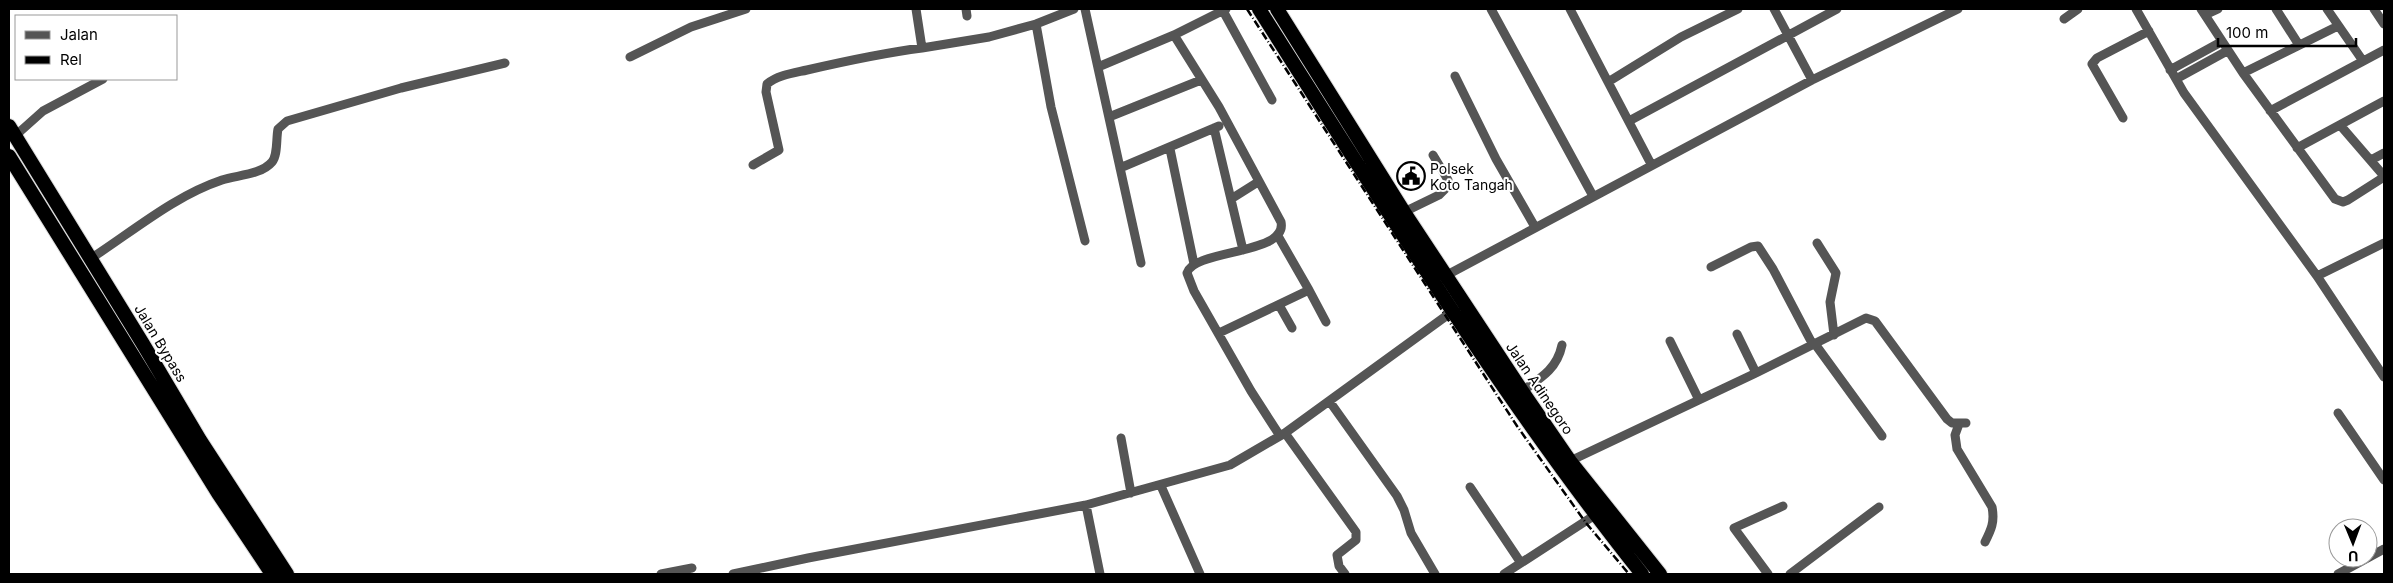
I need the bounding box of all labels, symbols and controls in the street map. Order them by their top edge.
legend [15,15,178,80]
scale bar [2218,15,2356,47]
text: 100 m [2226,23,2268,42]
text: Jalan [60,25,98,44]
text: Rel [60,50,82,69]
place label: Polsek Koto Tangah [1430,160,1513,193]
public building icon: Polsek Koto Tangah [1396,161,1426,191]
street label: Jalan Bypass [131,301,191,385]
street label: Jalan Adinegoro [1503,339,1577,437]
north arrow [2328,518,2378,568]
text: U [2348,548,2359,565]

